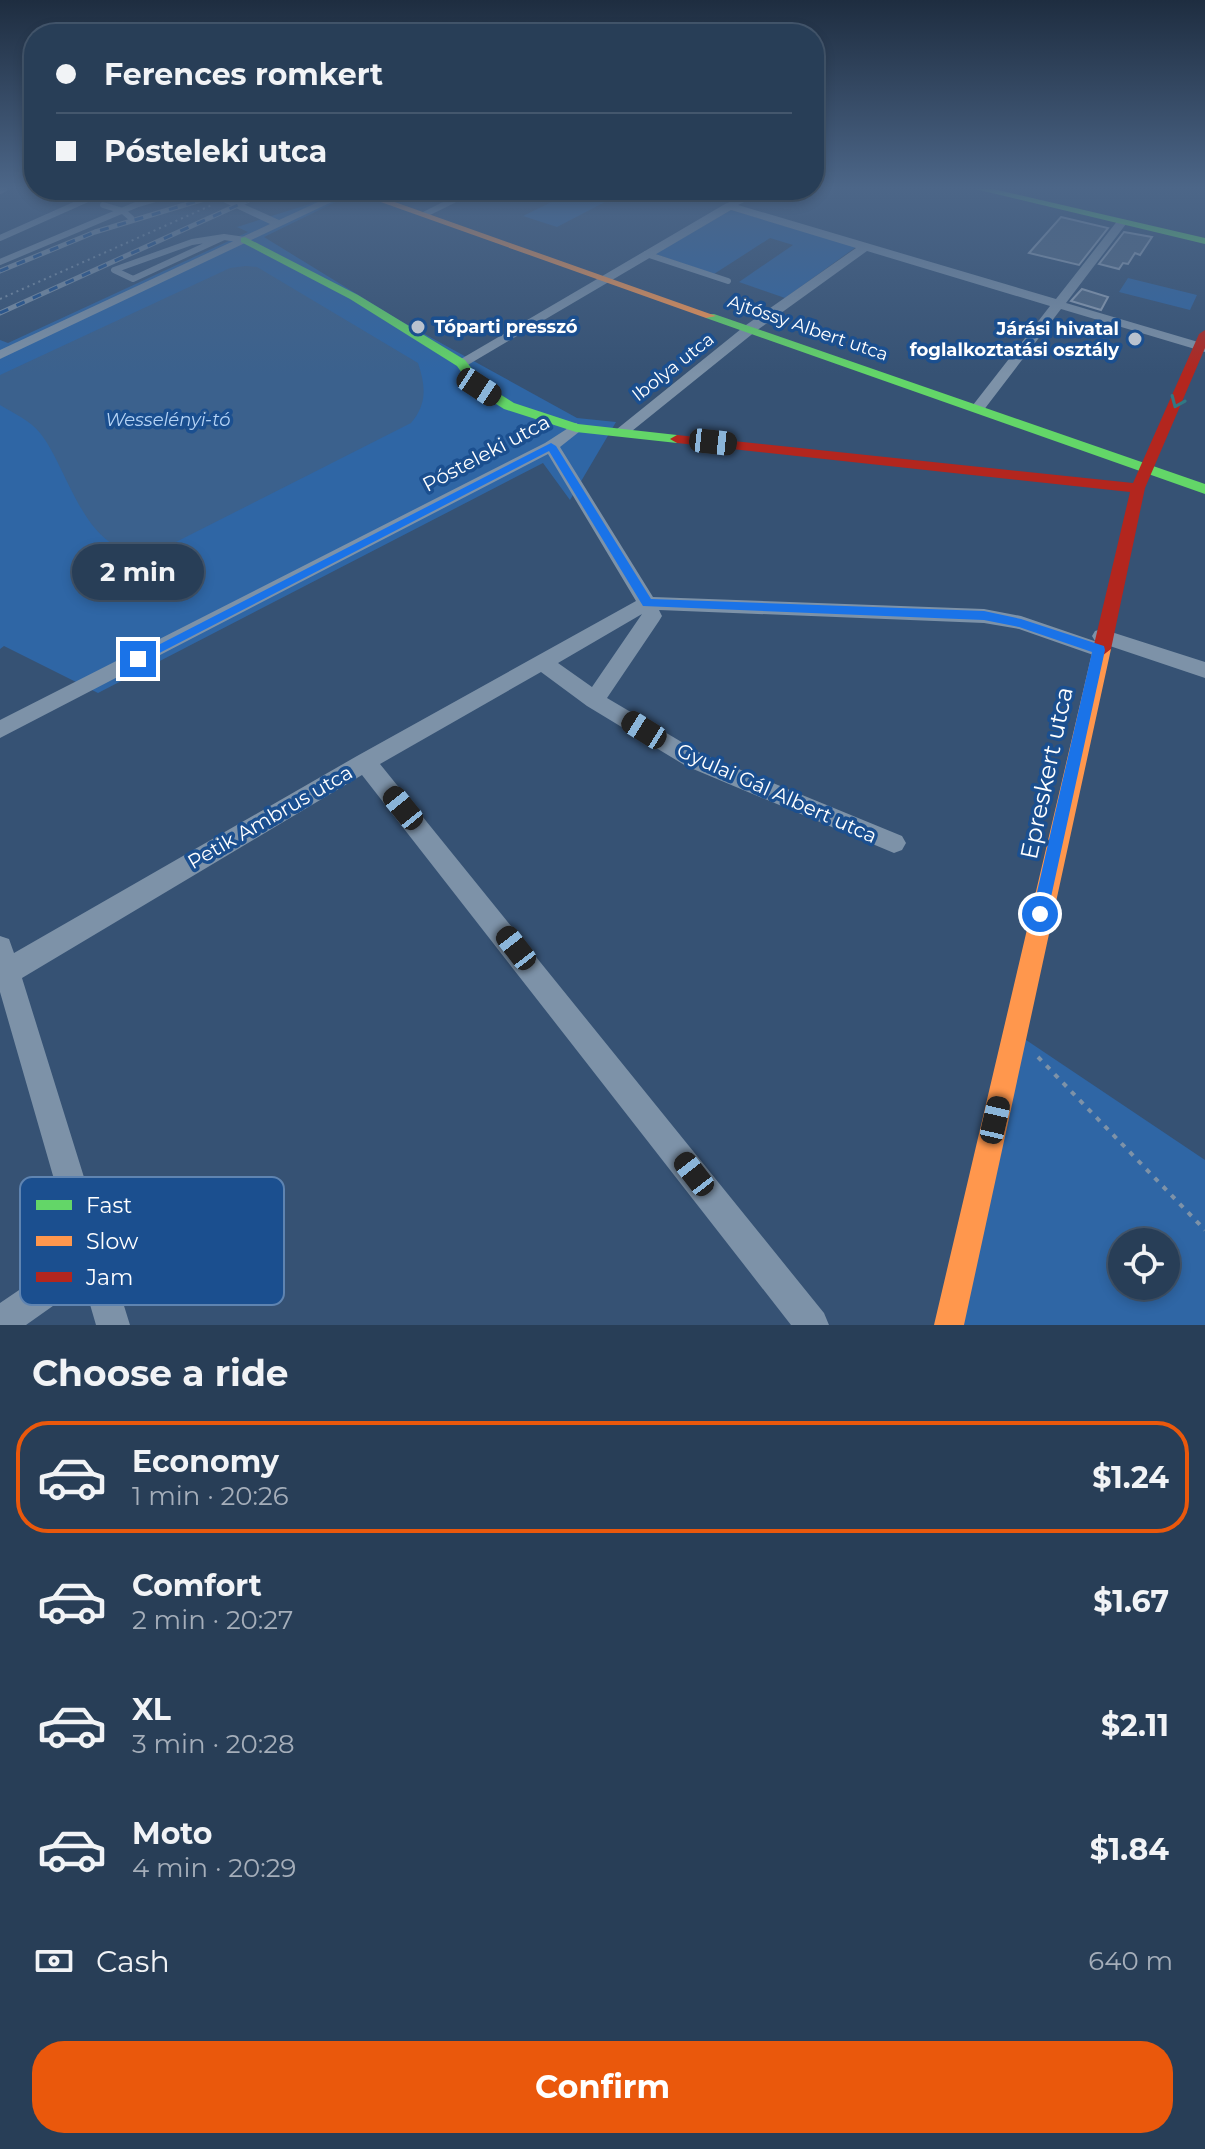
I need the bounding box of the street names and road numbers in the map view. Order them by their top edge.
street label: Ajtóssy Albert utca [725,290,891,366]
street label: Ibolya utca [628,328,718,406]
street label: Pósteleki utca [418,409,554,497]
street label: Epreskert utca [1014,684,1079,862]
street label: Gyulai Gál Albert utca [673,738,881,848]
street label: Petik Ambrus utca [183,760,357,874]

